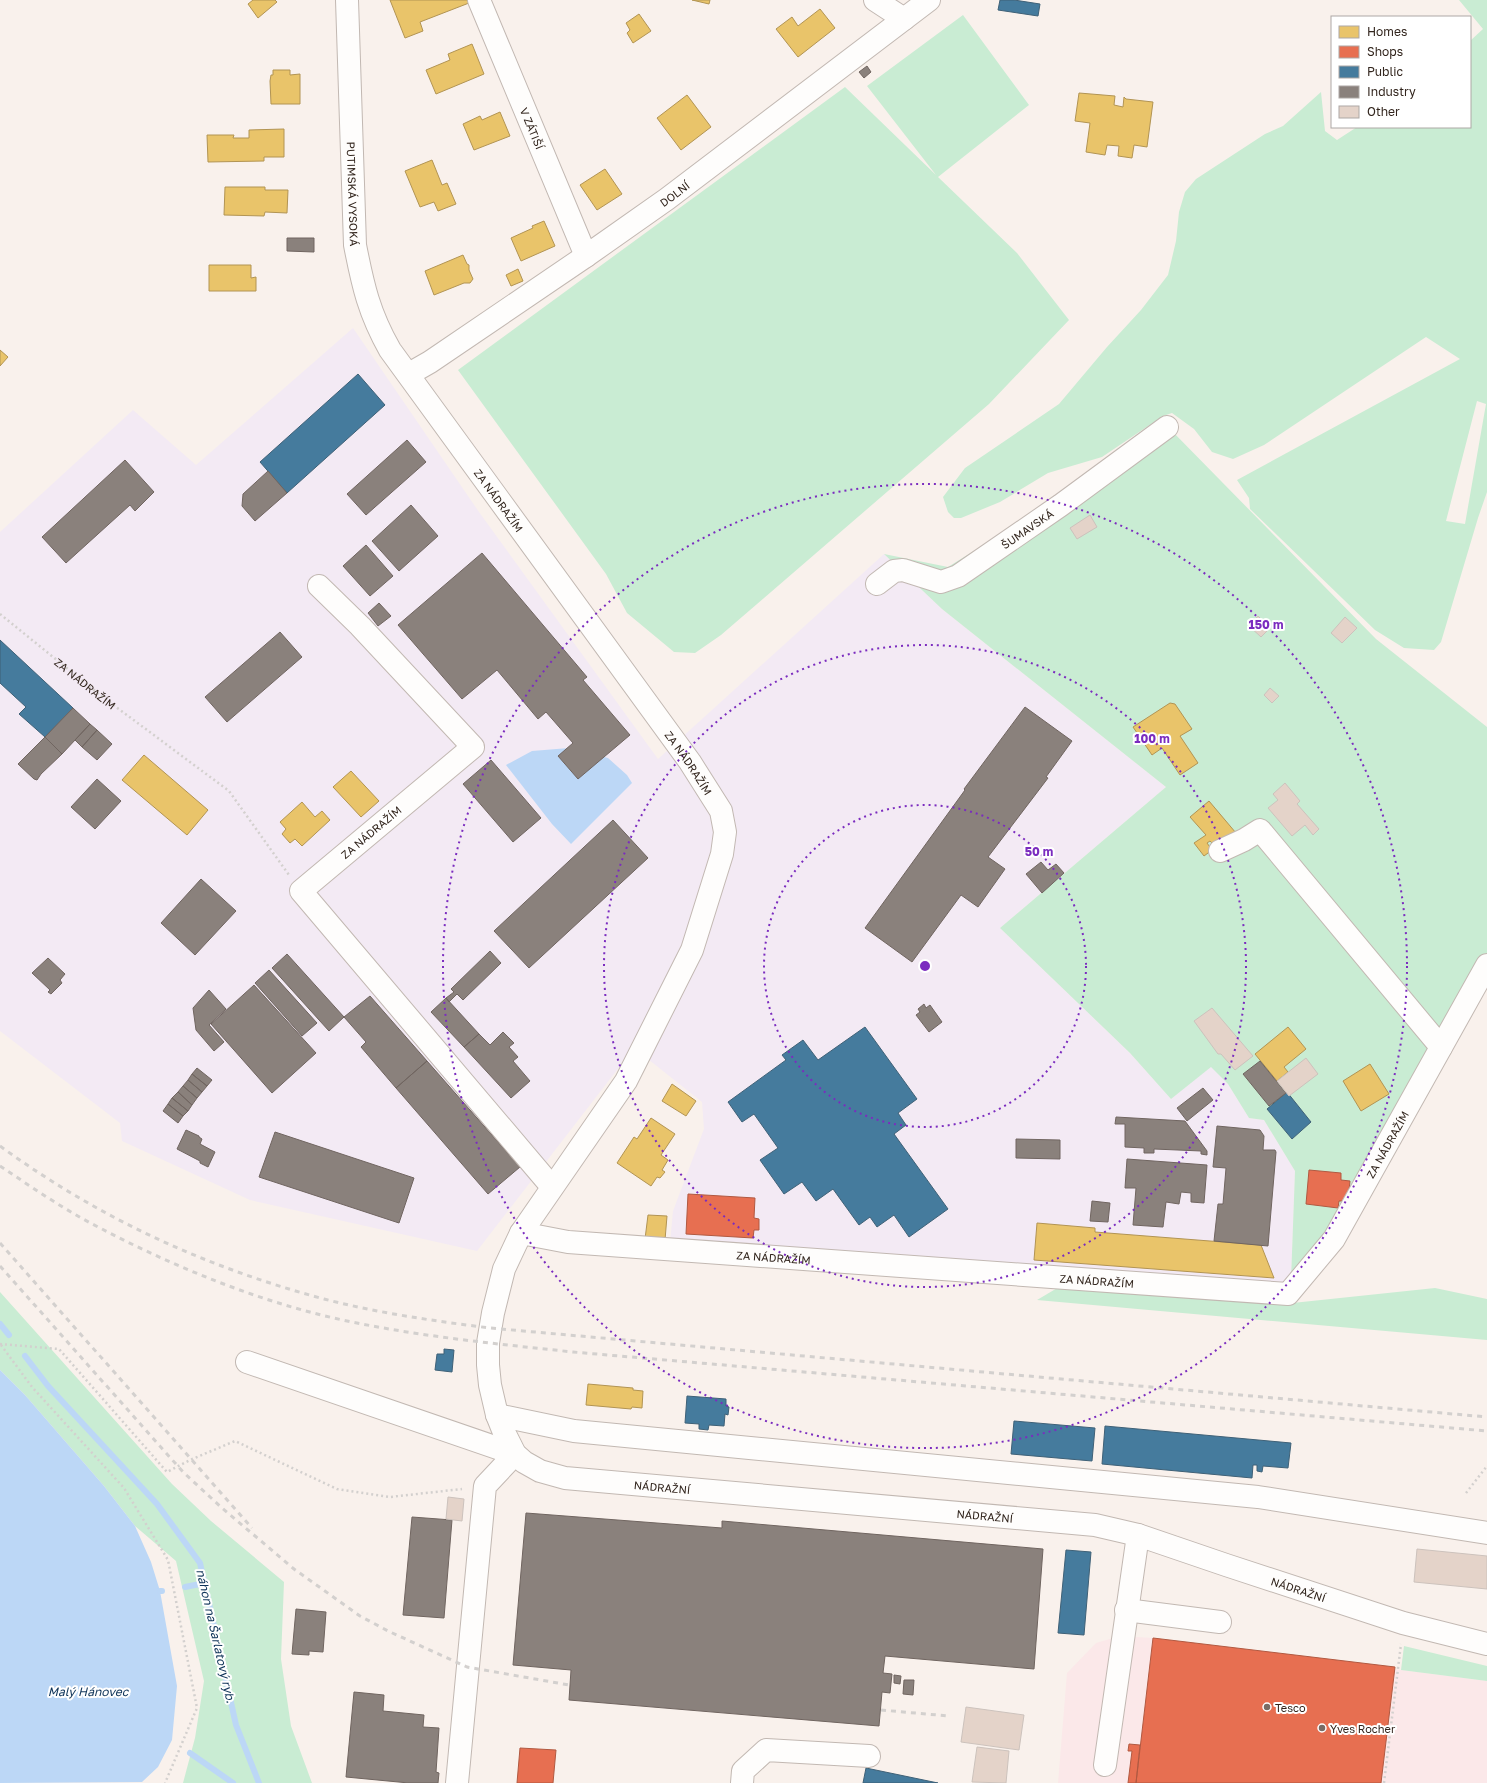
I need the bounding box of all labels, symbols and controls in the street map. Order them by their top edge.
legend [1331,16,1471,128]
text: Homes [1367,24,1407,39]
text: Shops [1367,44,1403,59]
text: Public [1367,64,1404,79]
text: Industry [1367,84,1416,99]
text: Other [1367,104,1400,119]
street label: V ZÁTIŠÍ [518,105,547,152]
street label: PUTIMSKÁ VYSOKÁ [345,141,362,247]
street label: DOLNÍ [657,178,692,209]
street label: ZA NÁDRAŽÍM [472,466,526,534]
street label: ŠUMAVSKÁ [998,506,1056,551]
text: 150 m [1249,617,1283,632]
street label: ZA NÁDRAŽÍM [52,655,119,711]
street label: ZA NÁDRAŽÍM [663,728,715,797]
text: 100 m [1134,731,1170,746]
street label: ZA NÁDRAŽÍM [338,803,404,861]
text: 50 m [1025,844,1053,859]
centre of rings [918,959,932,973]
street label: ZA NÁDRAŽÍM [1363,1108,1411,1180]
street label: ZA NÁDRAŽÍM [736,1248,811,1266]
street label: ZA NÁDRAŽÍM [1059,1271,1134,1289]
street label: NÁDRAŽNÍ [633,1478,692,1496]
street label: NÁDRAŽNÍ [956,1506,1014,1524]
water label: náhon na Šarlatový ryb. [193,1568,239,1704]
street label: NÁDRAŽNÍ [1270,1574,1328,1604]
water label: Malý Hánovec [48,1684,130,1699]
place label: Tesco [1275,1701,1306,1714]
marker: Tesco [1262,1702,1272,1712]
place label: Yves Rocher [1330,1722,1396,1735]
marker: Yves Rocher [1317,1723,1327,1733]

